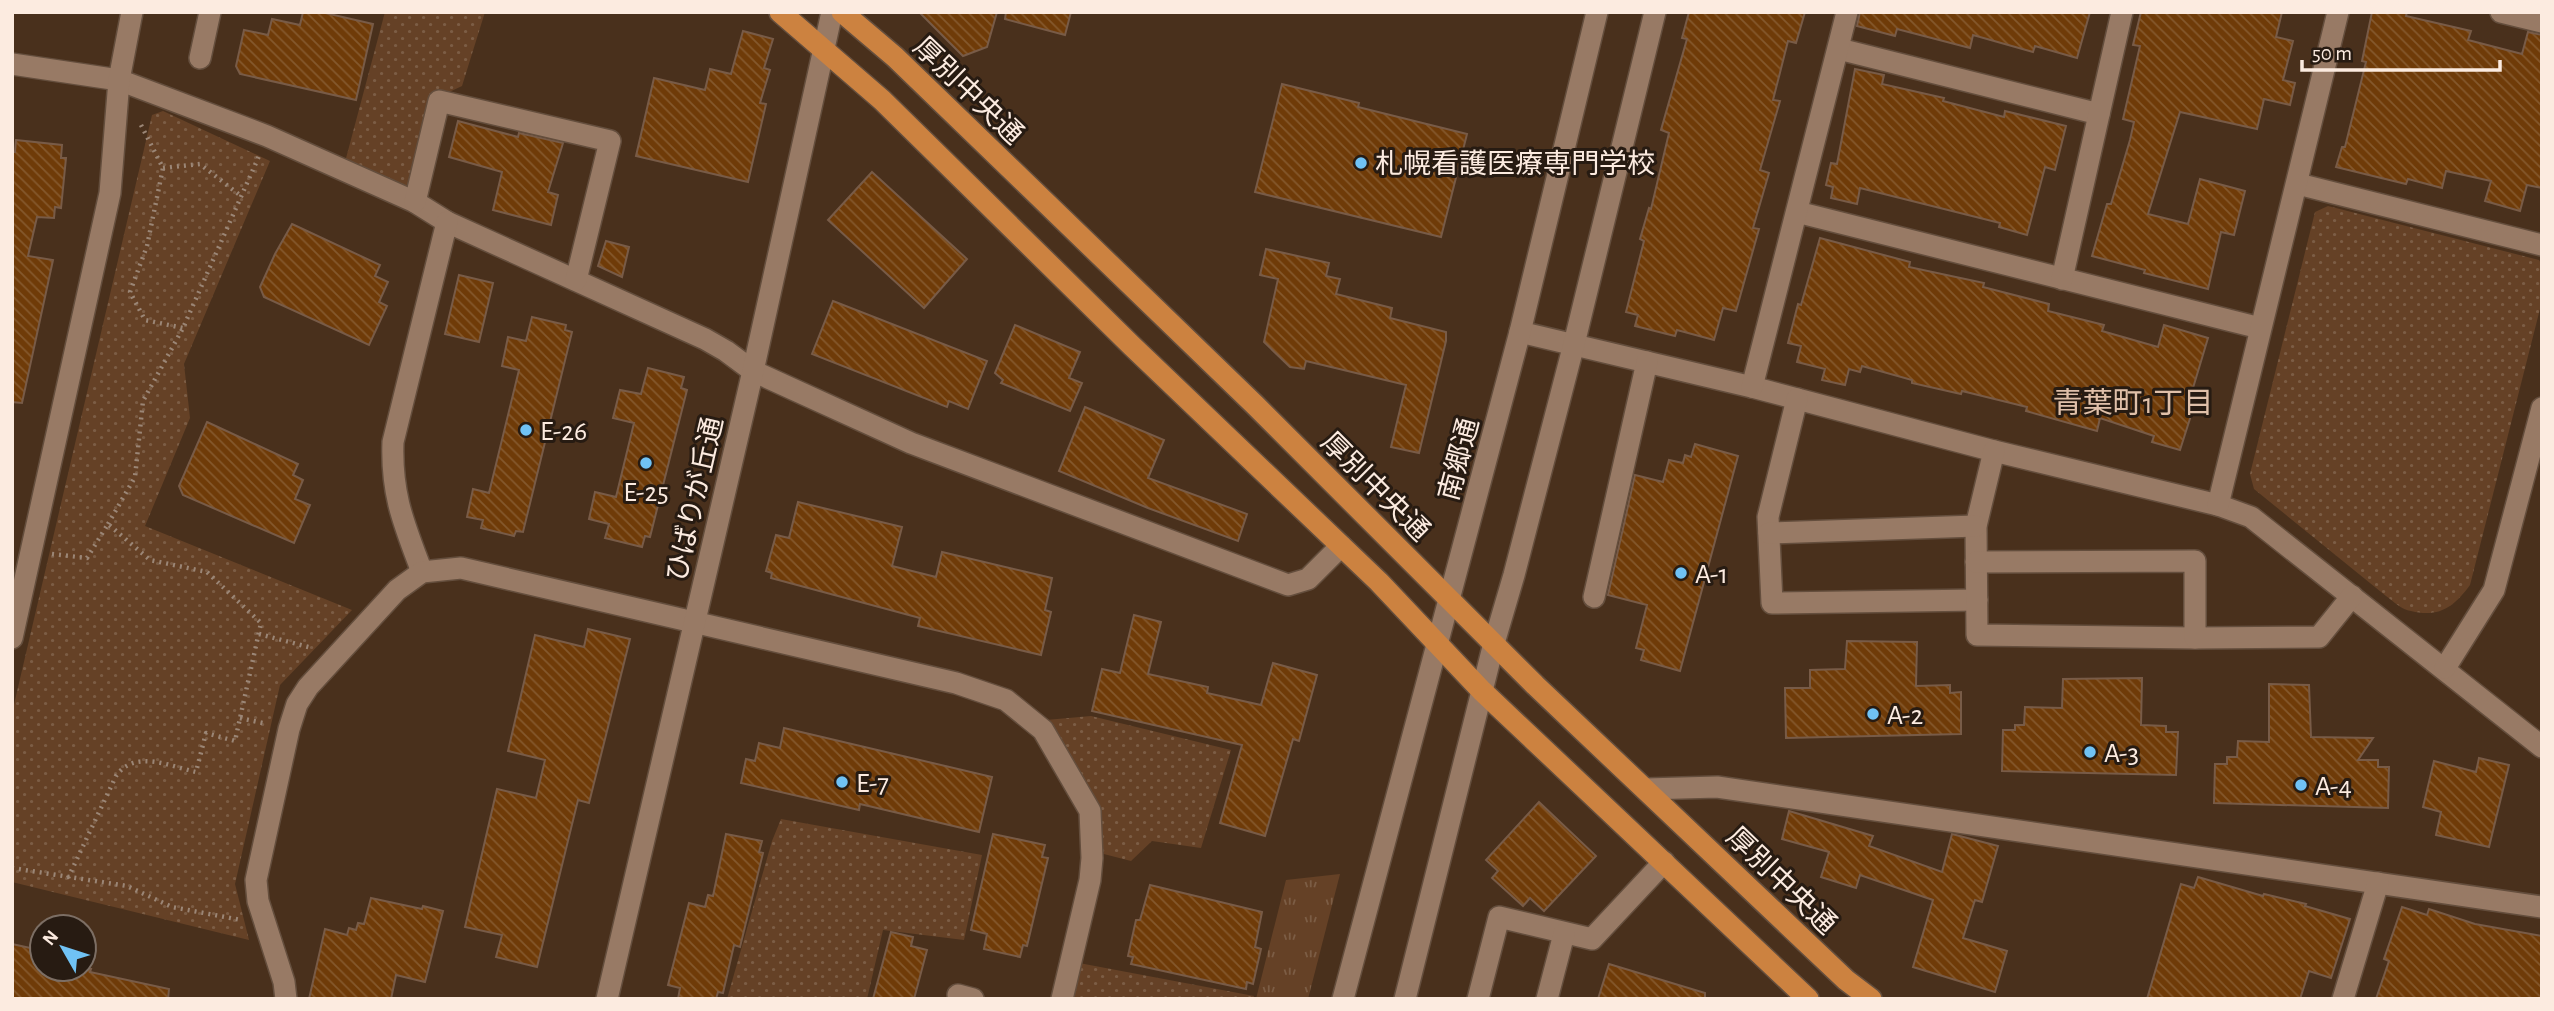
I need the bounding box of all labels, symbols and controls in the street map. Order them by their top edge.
scale bar [2302,28,2500,72]
street label: 厚別中央通 [908,31,1029,150]
text: 50 m [2312,43,2352,64]
place label: 札幌看護医療専門学校 [1375,149,1655,179]
marker: 札幌看護医療専門学校 [1353,155,1369,171]
district label: 青葉町1丁目 [2053,387,2213,419]
street label: ひばりが丘通 [661,414,728,584]
street label: 南郷通 [1434,415,1484,504]
place label: E-26 [540,418,587,446]
marker: E-26 [518,422,534,438]
street label: 厚別中央通 [1315,427,1435,547]
marker: E-25 [638,455,654,471]
place label: E-25 [623,479,669,507]
place label: A-1 [1695,561,1728,589]
marker: A-1 [1673,565,1689,581]
place label: A-2 [1887,702,1923,730]
marker: A-2 [1865,706,1881,722]
place label: A-3 [2104,740,2139,768]
marker: A-3 [2082,744,2098,760]
place label: E-7 [856,770,889,798]
place label: A-4 [2315,773,2352,801]
marker: E-7 [834,774,850,790]
marker: A-4 [2293,777,2309,793]
street label: 厚別中央通 [1721,821,1842,940]
north arrow [28,913,98,983]
text: N [39,927,62,949]

